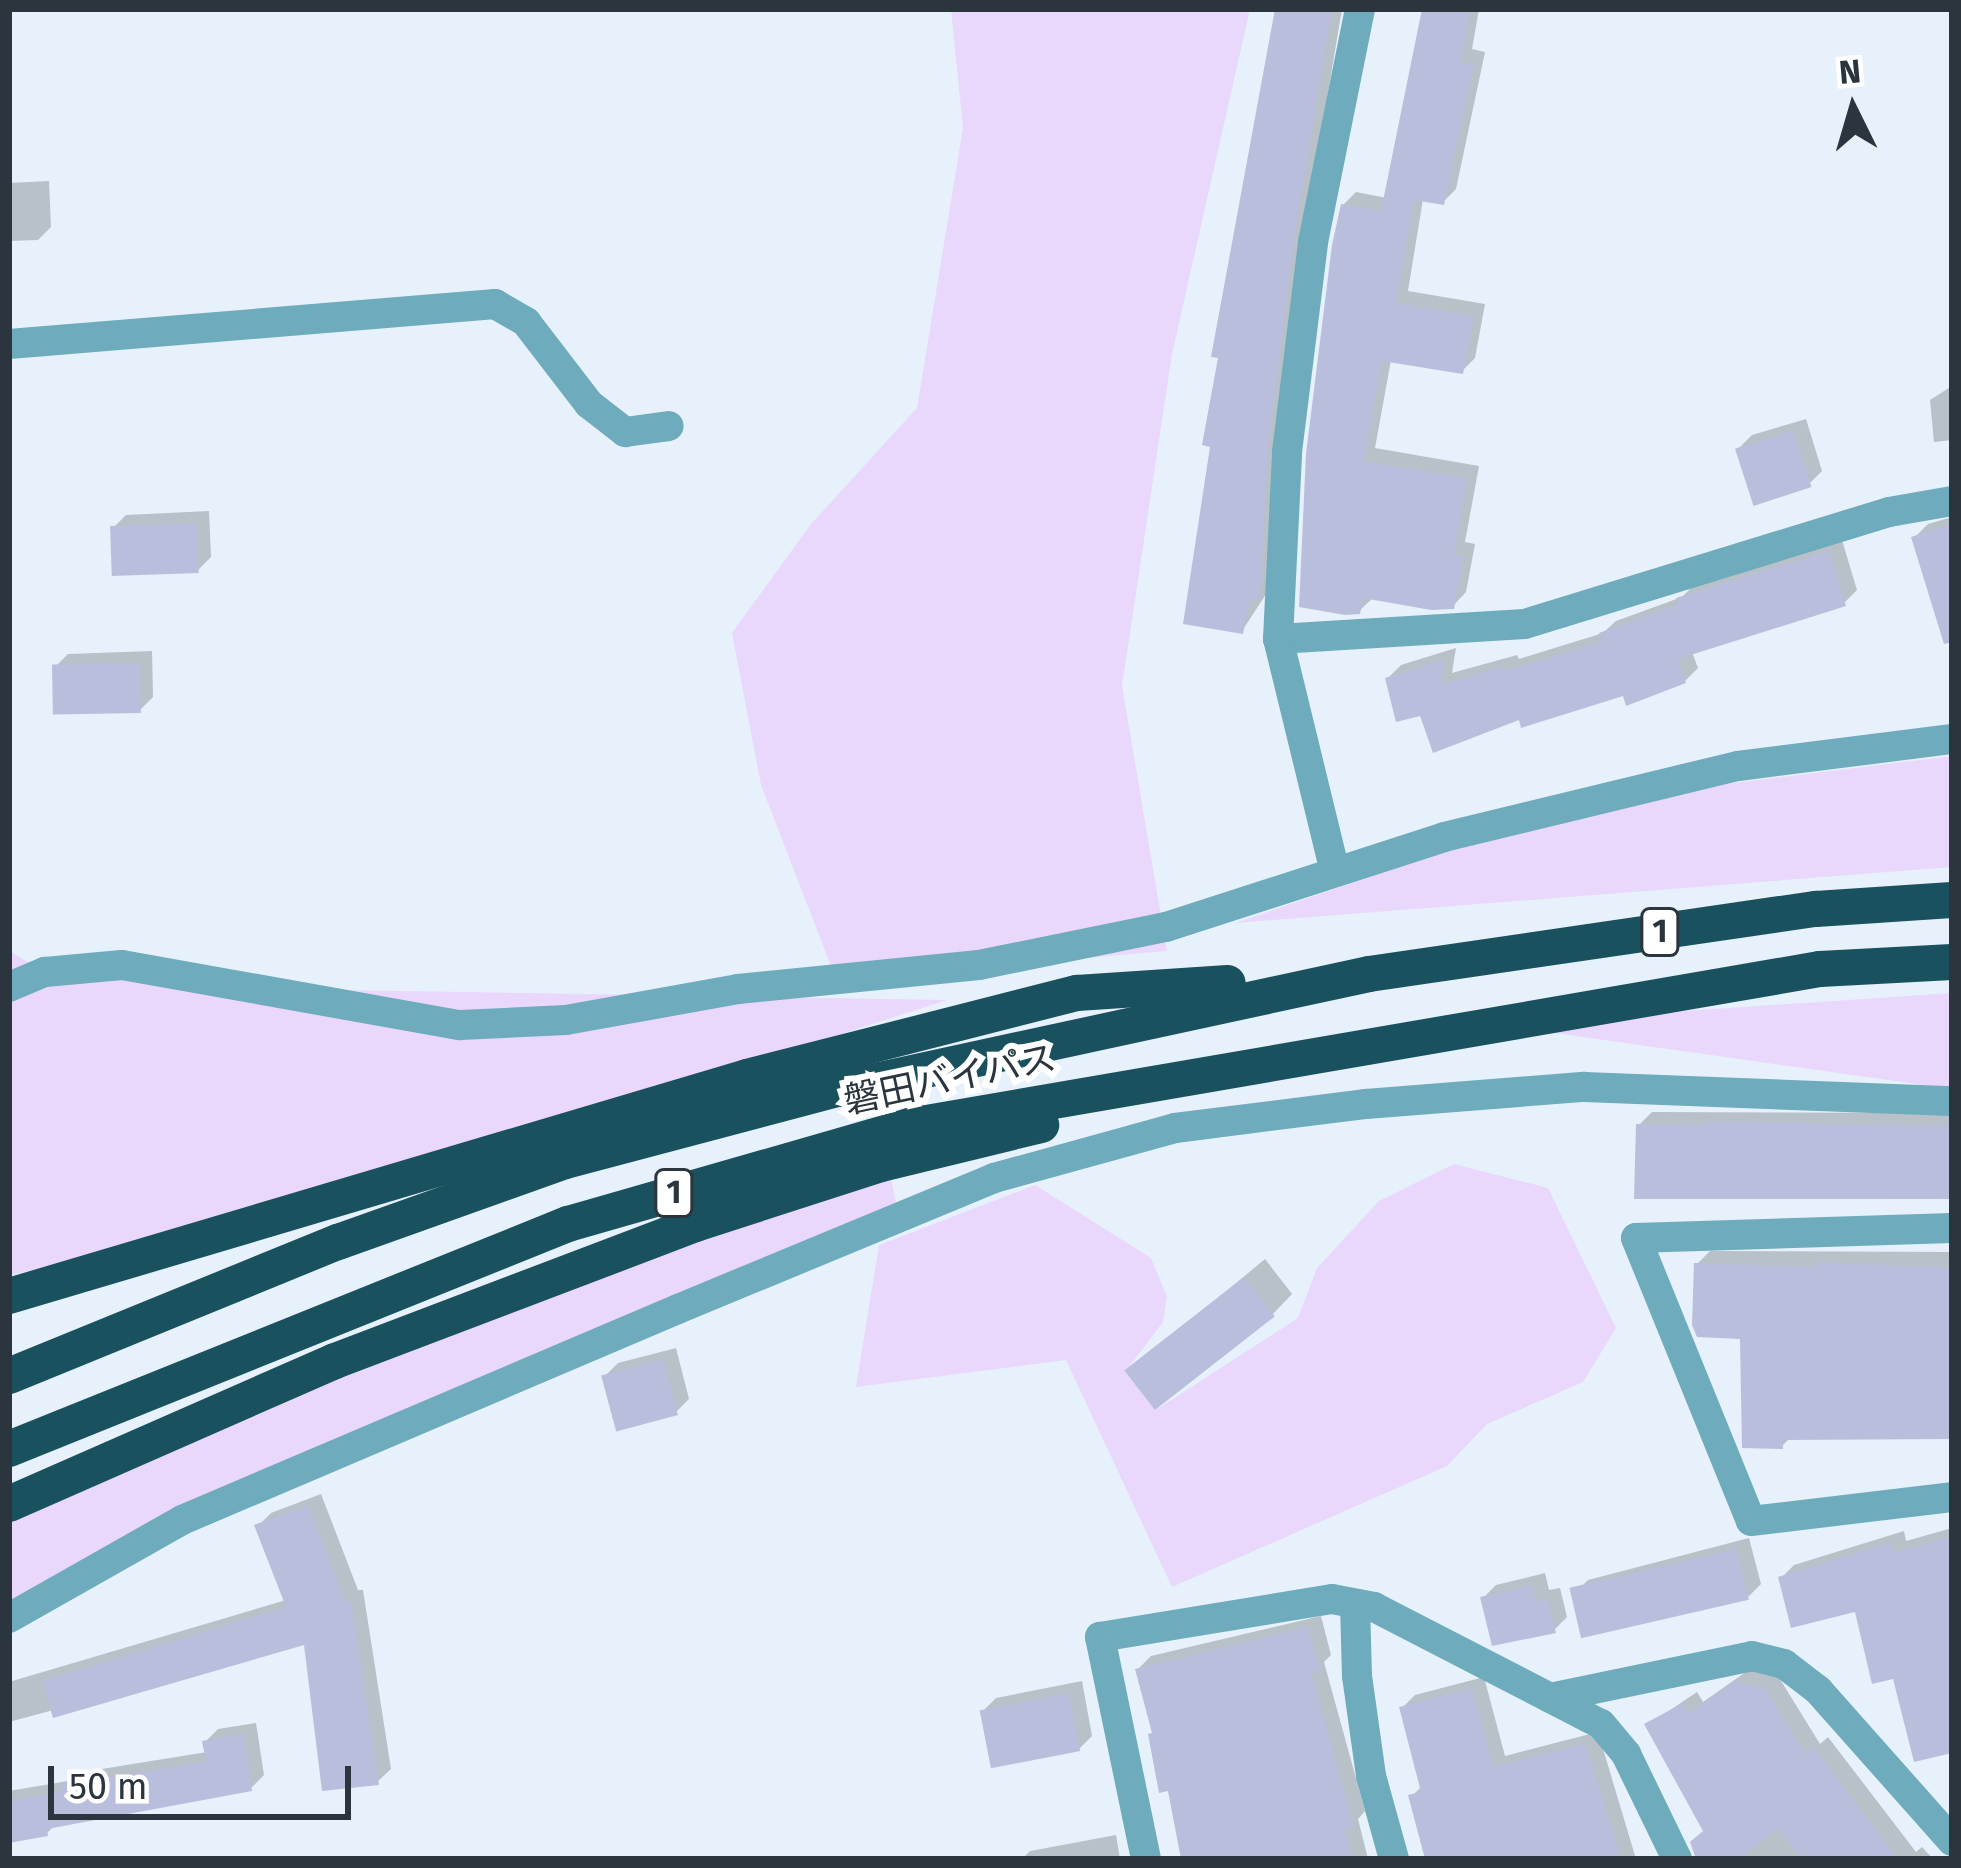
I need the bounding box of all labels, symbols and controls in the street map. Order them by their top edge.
north arrow [1793,48,1913,168]
text: N [1837,51,1863,93]
road number: 1 [1639,905,1681,959]
street label: 磐田バイパス [840,1036,1060,1124]
road number: 1 [653,1166,695,1220]
scale bar [54,1742,357,1816]
text: 50 m [69,1765,148,1809]

